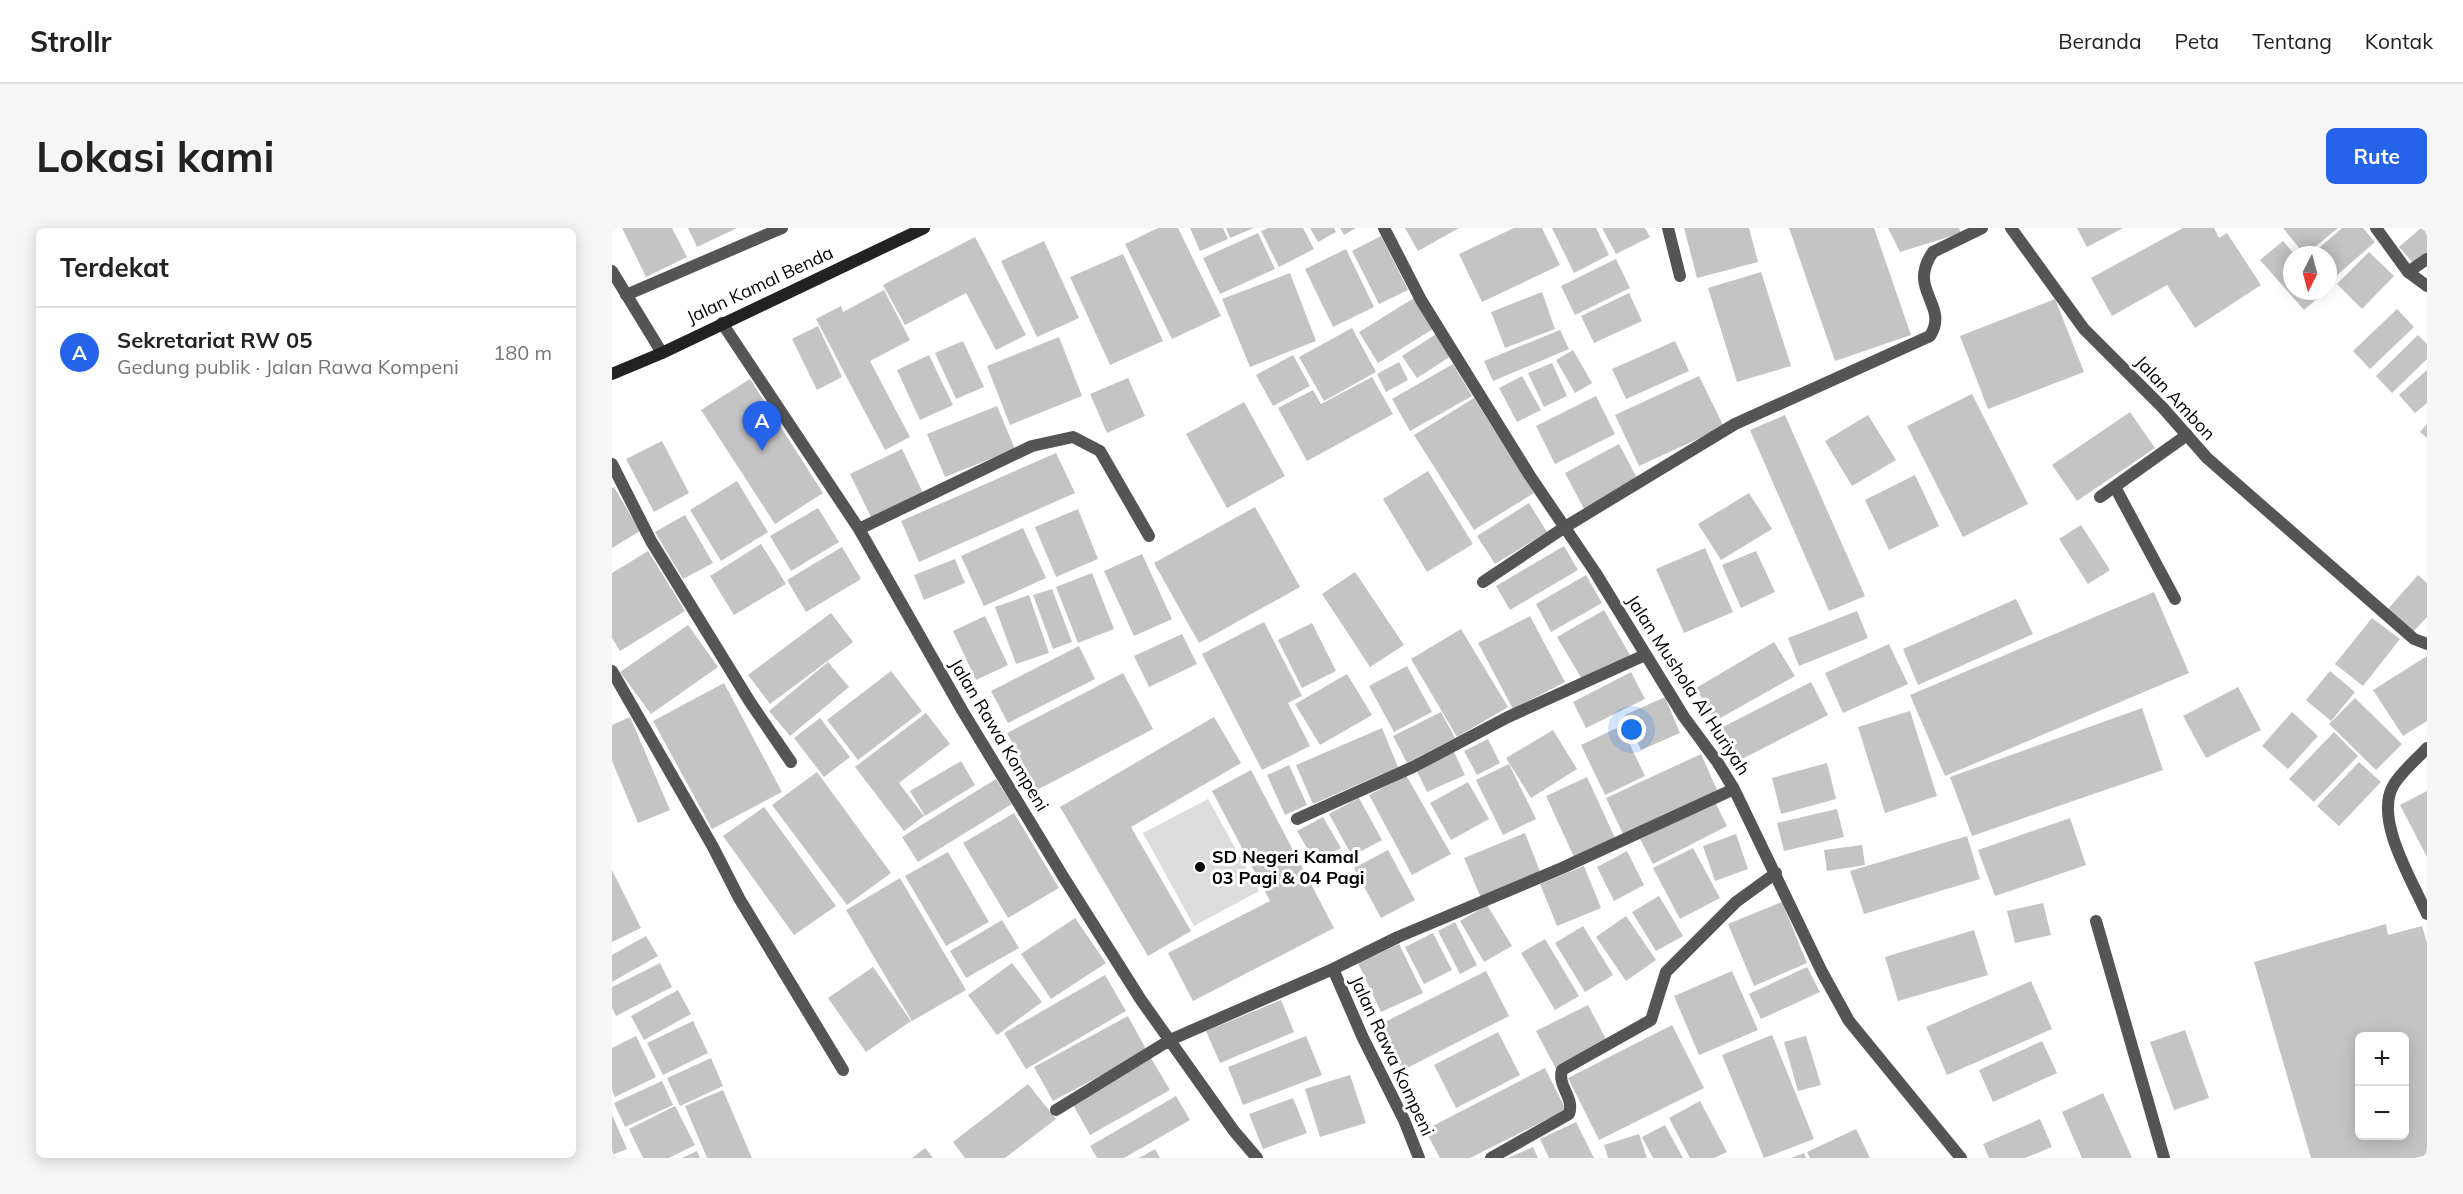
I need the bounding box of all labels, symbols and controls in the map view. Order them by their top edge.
text: Strollr [30,24,112,59]
text: Beranda [2058,28,2142,54]
text: Peta [2175,28,2219,54]
text: Tentang [2252,28,2332,54]
text: Kontak [2365,28,2433,54]
button: Rute [2326,128,2427,184]
text: Lokasi kami [36,130,274,183]
street label: Jalan Kamal Benda [683,241,837,329]
north arrow [2283,246,2337,300]
text: Terdekat [60,251,169,284]
text: Sekretariat RW 05 [117,326,313,354]
text: A [72,340,87,365]
text: 180 m [493,340,552,365]
street label: Jalan Ambon [2130,350,2221,445]
text: Gedung publik · Jalan Rawa Kompeni [117,354,459,379]
pin: A [742,402,782,451]
street label: Jalan Mushola Al Huriyah [1621,590,1755,779]
street label: Jalan Rawa Kompeni [945,654,1054,815]
your location [1617,715,1646,744]
place label: SD Negeri Kamal 03 Pagi & 04 Pagi [1212,845,1365,889]
marker: SD Negeri Kamal 03 Pagi & 04 Pagi [1193,860,1207,874]
street label: Jalan Rawa Kompeni [1345,972,1440,1139]
map controls [2355,1032,2409,1140]
button: + [2355,1032,2409,1086]
button: − [2355,1086,2409,1140]

